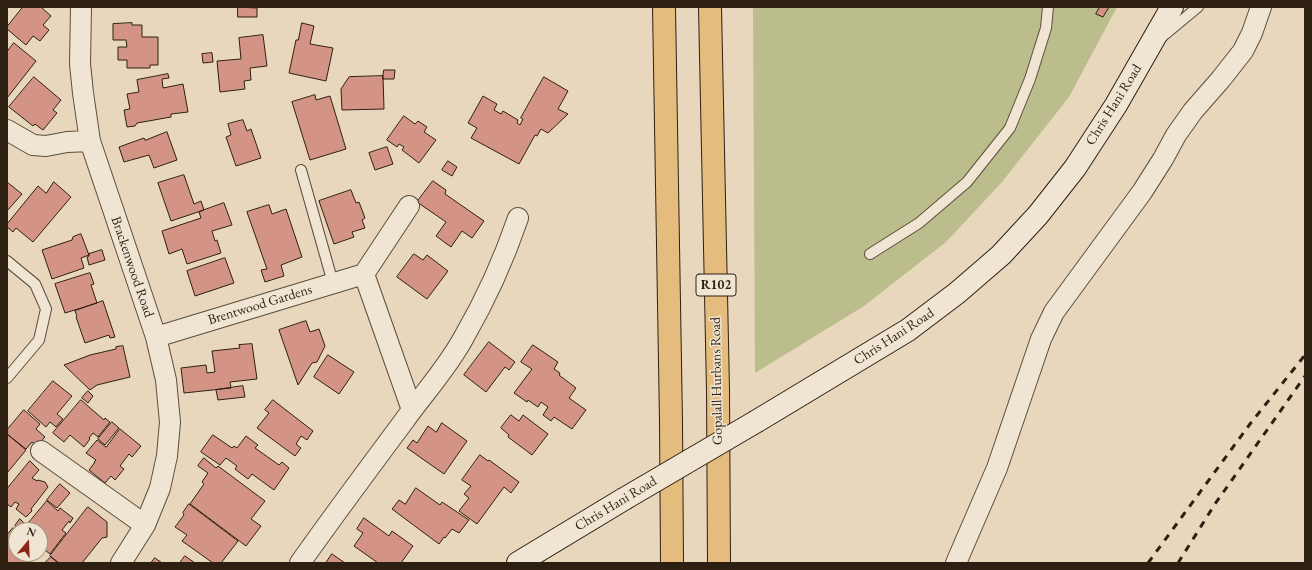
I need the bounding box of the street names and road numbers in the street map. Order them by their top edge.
street label: Chris Hani Road [1082,61,1146,149]
street label: Brackenwood Road [107,214,157,320]
road number: R102 [696,274,736,296]
street label: Brentwood Gardens [206,281,314,329]
street label: Chris Hani Road [851,305,937,369]
street label: Gopalall Hurbans Road [707,317,727,445]
street label: Chris Hani Road [572,473,660,535]

